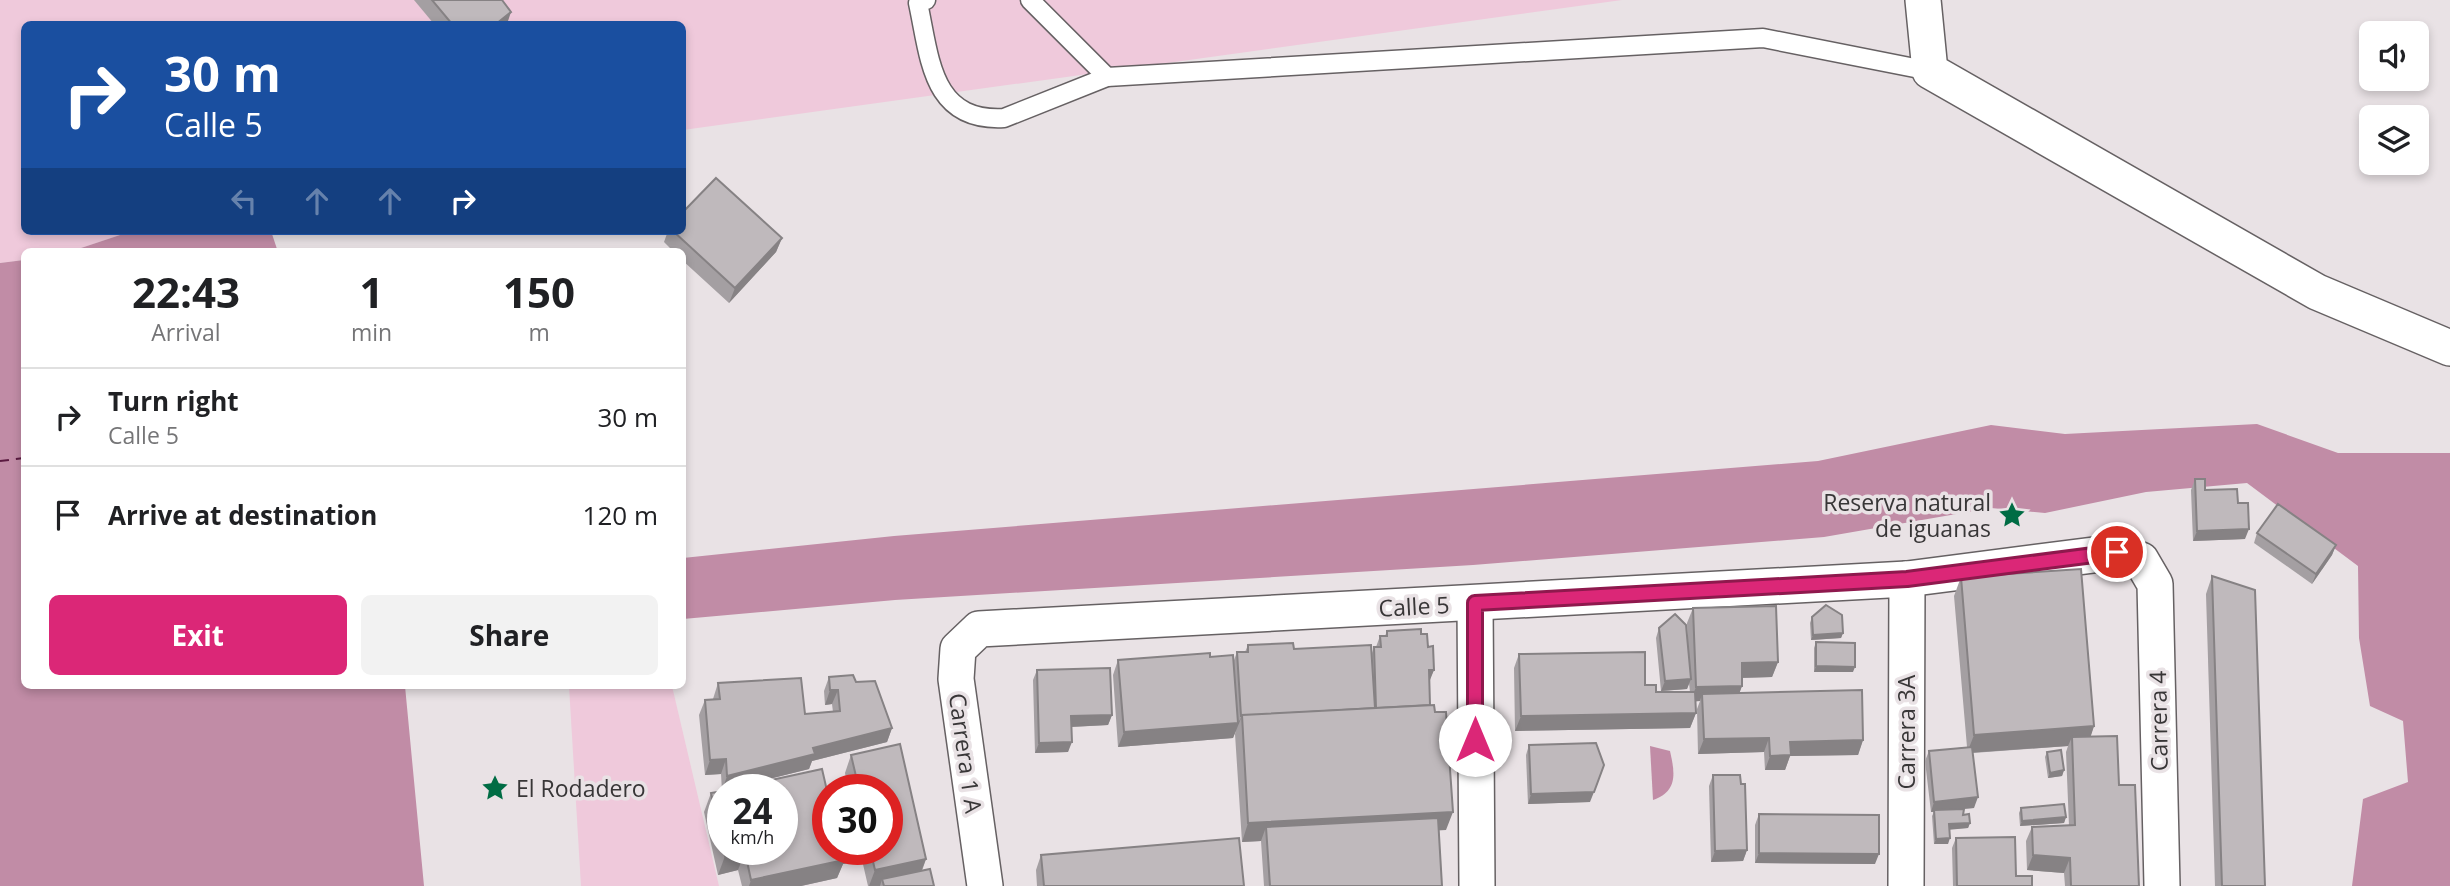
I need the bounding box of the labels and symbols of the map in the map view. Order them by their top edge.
place label: Reserva natural de iguanas [1823,486,1991,544]
place icon: Reserva natural de iguanas [1997,500,2027,530]
pin [2087,522,2147,582]
street label: Calle 5 [1378,588,1450,624]
street label: Carrera 4 [2141,671,2175,771]
street label: Carrera 3A [1890,674,1922,789]
street label: Carrera 1 A [942,691,990,815]
position arrow [1438,703,1512,777]
place label: El Rodadero [516,772,646,804]
place icon: El Rodadero [480,773,510,803]
speed limit sign: 30 [812,774,903,865]

